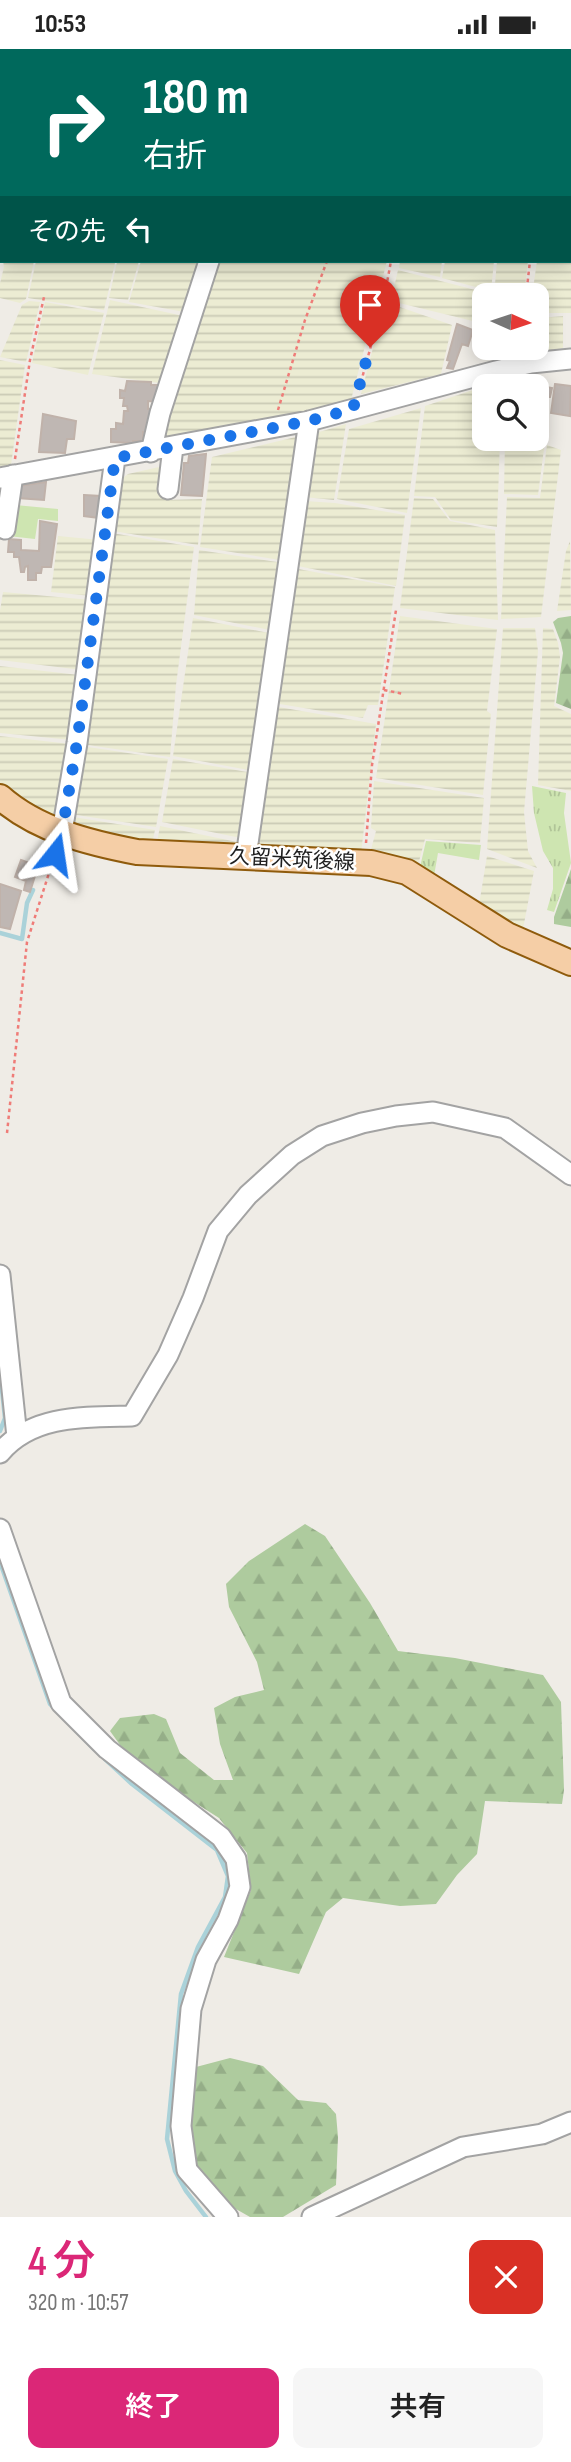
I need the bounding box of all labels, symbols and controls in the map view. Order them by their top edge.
text: 10:53 [35,9,86,40]
text: 180 m [143,69,249,128]
icon: right [28,77,119,168]
text: 右折 [143,137,207,176]
icon: left [120,210,158,248]
text: その先 [28,217,106,248]
pin [340,275,400,347]
north arrow [472,283,550,361]
map controls [472,283,549,451]
icon: arrive [351,286,389,324]
button: search [472,374,549,451]
position arrow [18,817,92,891]
street label: 久留米筑後線 [228,844,356,875]
text: 4 分 [28,2237,95,2288]
button: close [469,2240,543,2314]
text: 320 m · 10:57 [28,2289,128,2317]
button: 終了 [28,2368,279,2448]
button: 共有 [293,2368,543,2448]

